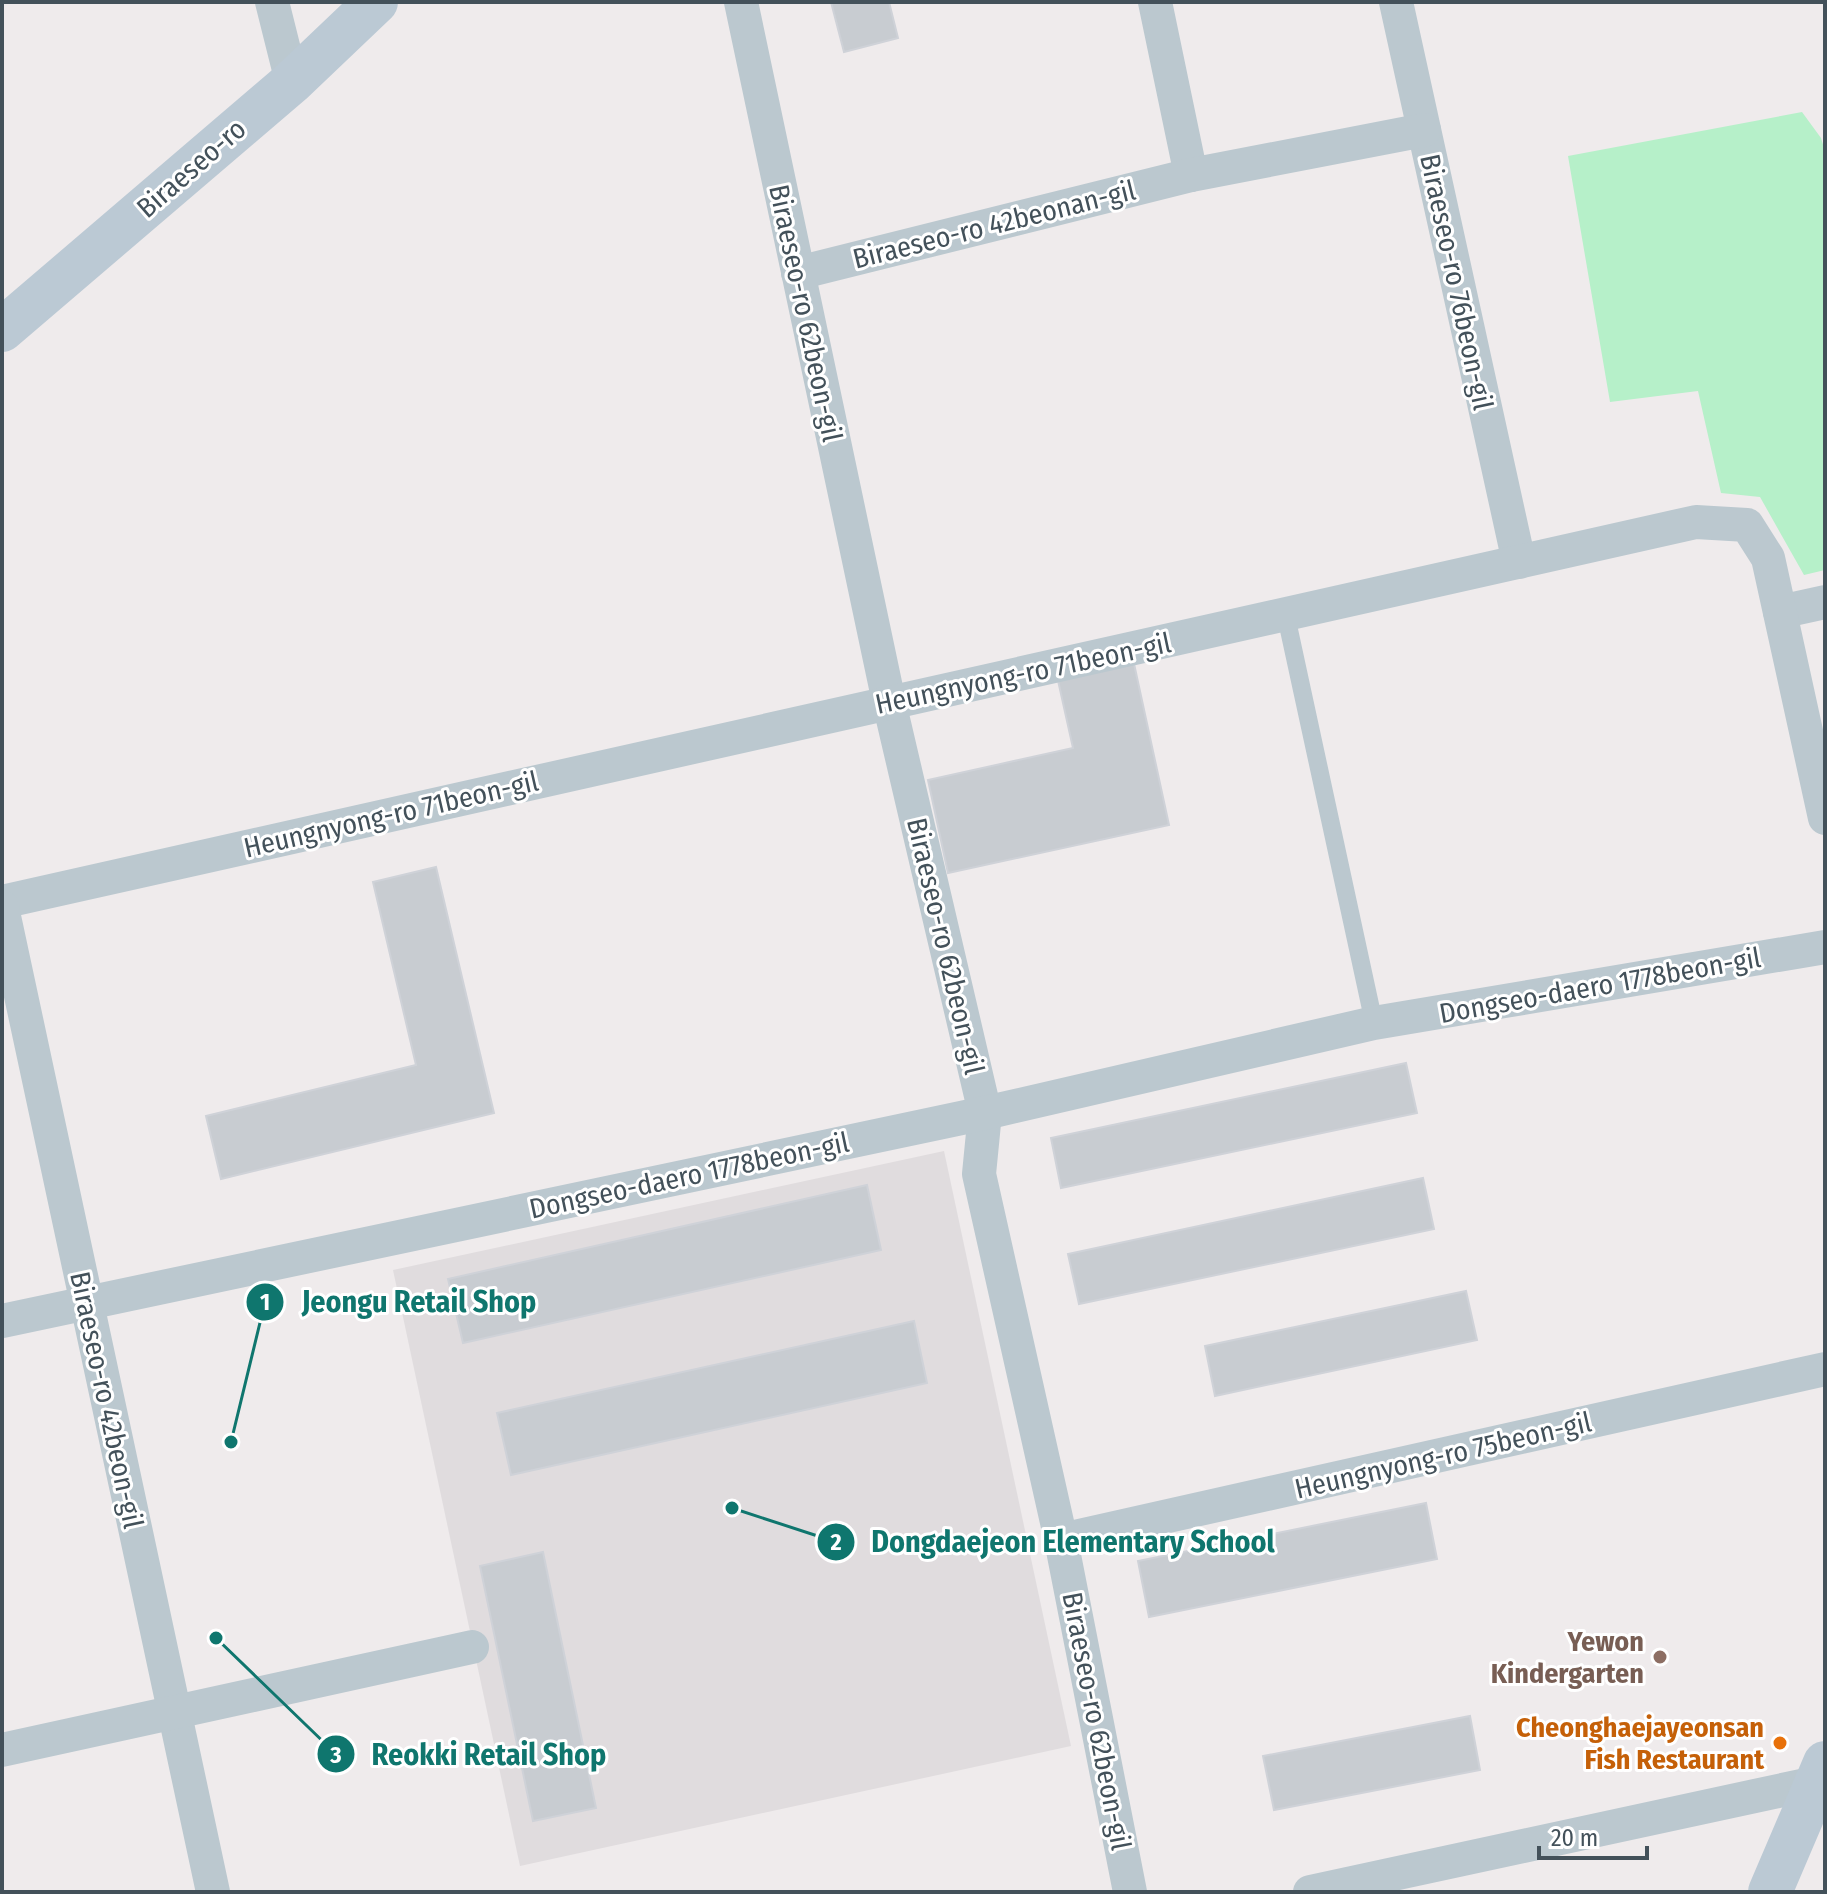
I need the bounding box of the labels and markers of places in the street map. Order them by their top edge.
callout: Jeongu Retail Shop [245,1275,552,1329]
callout: Dongdaejeon Elementary School [816,1515,1291,1569]
place label: Yewon Kindergarten [1491,1625,1644,1690]
marker: Yewon Kindergarten [1651,1648,1669,1666]
place label: Cheonghaejayeonsan Fish Restaurant [1516,1711,1765,1776]
callout: Reokki Retail Shop [316,1727,623,1781]
marker: Cheonghaejayeonsan Fish Restaurant [1771,1734,1789,1752]

